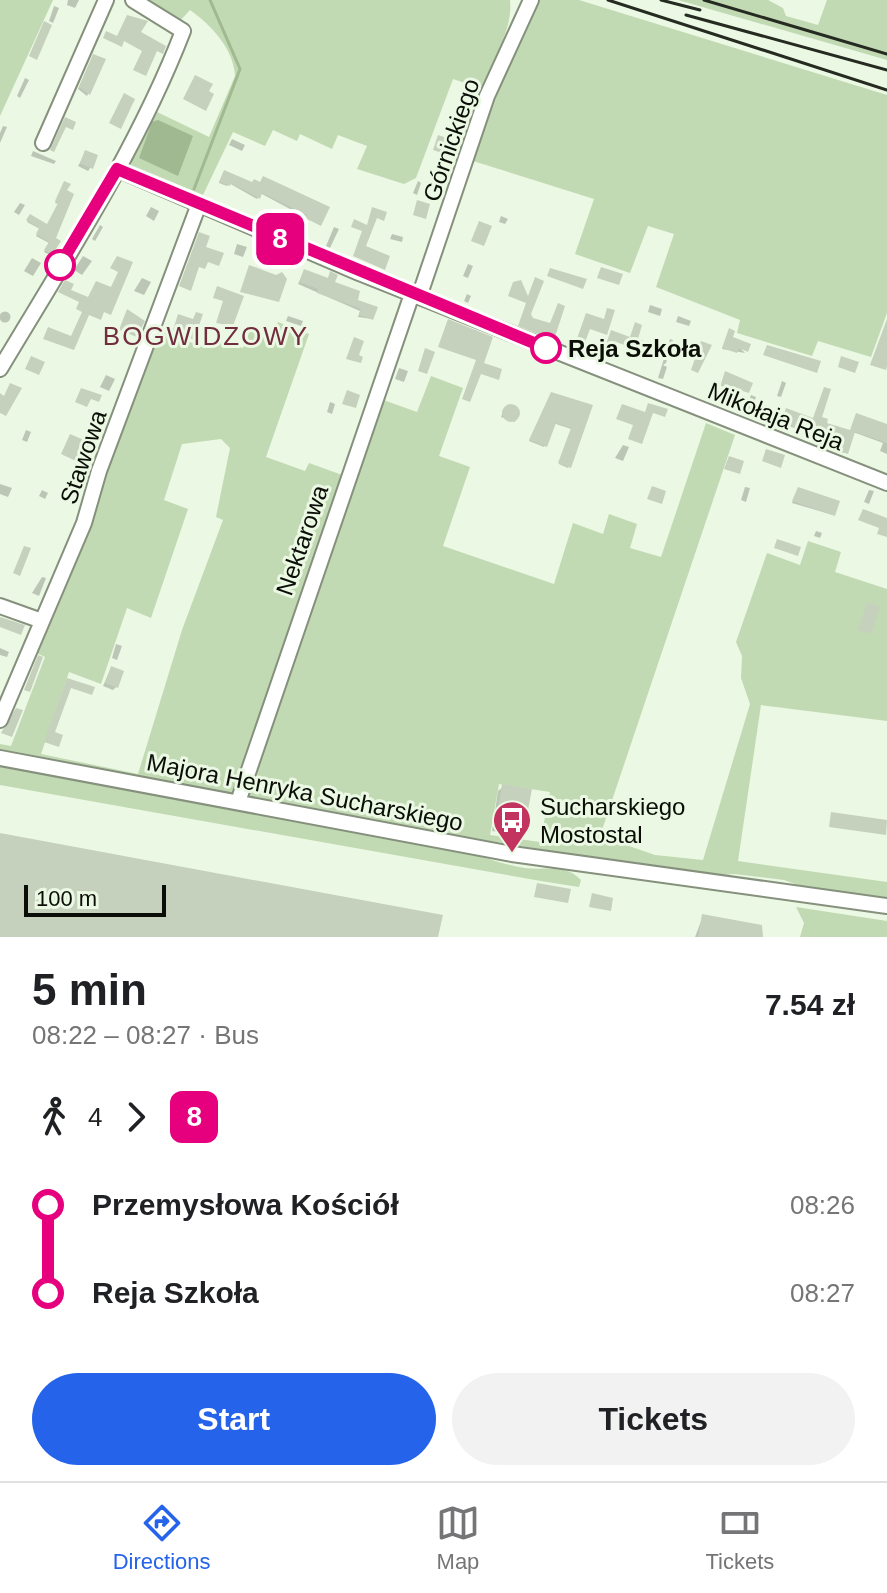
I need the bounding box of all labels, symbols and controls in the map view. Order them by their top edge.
street label: Górnickiego [417,75,485,205]
line badge: 8 [254,213,306,265]
text: 8 [272,223,288,254]
unlabelled marker [45,250,75,280]
district label: BOGWIDZOWY [103,321,309,351]
marker: Reja Szkoła [531,333,561,363]
place label: Reja Szkoła [568,335,702,362]
street label: Mikołaja Reja [704,376,848,456]
street label: Stawowa [54,406,112,507]
street label: Nektarowa [271,481,334,599]
street label: Majora Henryka Sucharskiego [145,748,465,836]
place label: Sucharskiego Mostostal [540,793,685,848]
bus stop icon: Sucharskiego Mostostal [491,799,533,854]
scale bar [24,881,166,917]
text: 100 m [36,886,97,911]
text: 5 min [32,965,147,1014]
text: 7.54 zł [765,988,855,1021]
text: 08:22 – 08:27 · Bus [32,1020,259,1050]
icon: walk [32,1095,76,1139]
icon: forward [114,1095,158,1139]
text: 8 [186,1101,202,1132]
text: 4 [88,1102,102,1132]
text: Przemysłowa Kościół [92,1188,399,1221]
text: 08:26 [790,1190,855,1220]
text: Reja Szkoła [92,1276,259,1309]
text: 08:27 [790,1278,855,1308]
button: Start [32,1373,436,1465]
button: Tickets [452,1373,855,1465]
tab: Directions [113,1501,211,1575]
tab: Map [436,1501,480,1575]
tab: Tickets [705,1501,774,1575]

